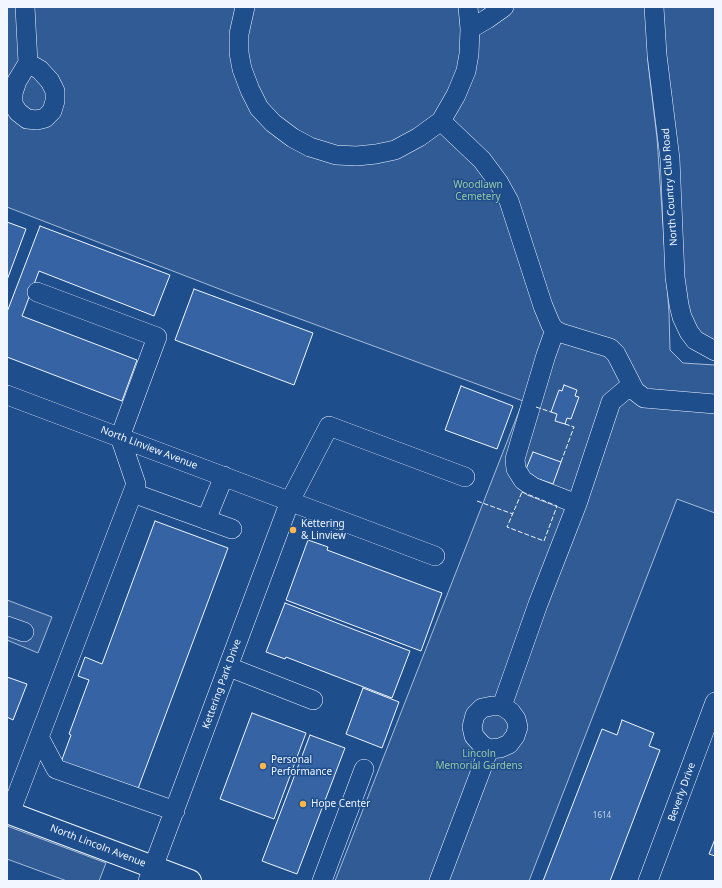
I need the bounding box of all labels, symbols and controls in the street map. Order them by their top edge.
street label: North Country Club Road [660,128,680,246]
park label: Woodlawn Cemetery [453,179,503,202]
street label: North Linview Avenue [99,424,199,472]
place label: Kettering & Linview [301,518,346,542]
marker: Kettering & Linview [288,525,298,535]
street label: Kettering Park Drive [200,637,244,731]
park label: Lincoln Memorial Gardens [435,748,523,772]
place label: Personal Performance [271,754,332,778]
marker: Personal Performance [258,761,268,771]
street label: Beverly Drive [666,761,698,823]
place label: Hope Center [311,798,370,810]
marker: Hope Center [298,799,308,809]
house number: 1614 [593,811,611,821]
street label: North Lincoln Avenue [48,822,148,870]

